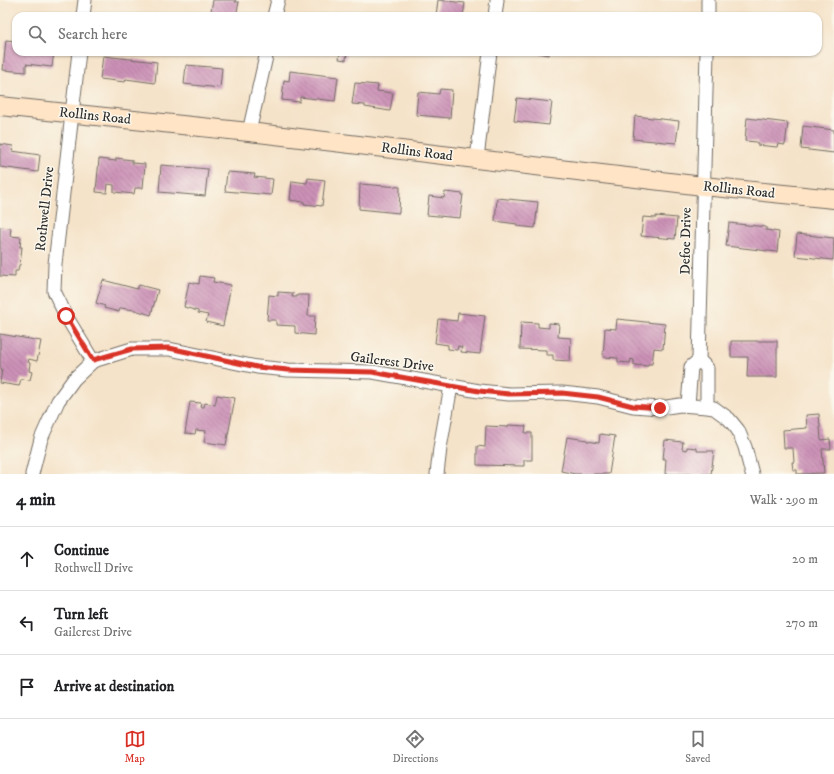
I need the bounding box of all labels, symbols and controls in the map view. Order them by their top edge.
search box [12,12,822,56]
icon: search [26,23,48,45]
text: Search here [58,25,127,44]
street label: Rollins Road [58,103,132,129]
street label: Rollins Road [380,139,454,165]
street label: Rothwell Drive [32,166,58,252]
street label: Rollins Road [702,177,776,203]
street label: Defoe Drive [676,207,696,275]
route start [57,307,75,325]
street label: Gailcrest Drive [349,348,435,376]
route end [651,399,669,417]
text: 4 min [16,489,55,511]
text: Walk · 290 m [750,492,818,508]
text: Continue [54,541,109,560]
icon: ahead [16,548,38,570]
text: 20 m [792,551,818,567]
text: Rothwell Drive [54,560,133,576]
text: Turn left [54,605,108,624]
icon: left [16,612,38,634]
text: 270 m [786,615,818,631]
text: Gailcrest Drive [54,624,132,640]
icon: arrive [16,676,38,698]
text: Arrive at destination [54,677,174,696]
tab: Map [124,728,146,766]
tab: Directions [393,728,438,766]
tab: Saved [685,728,710,766]

